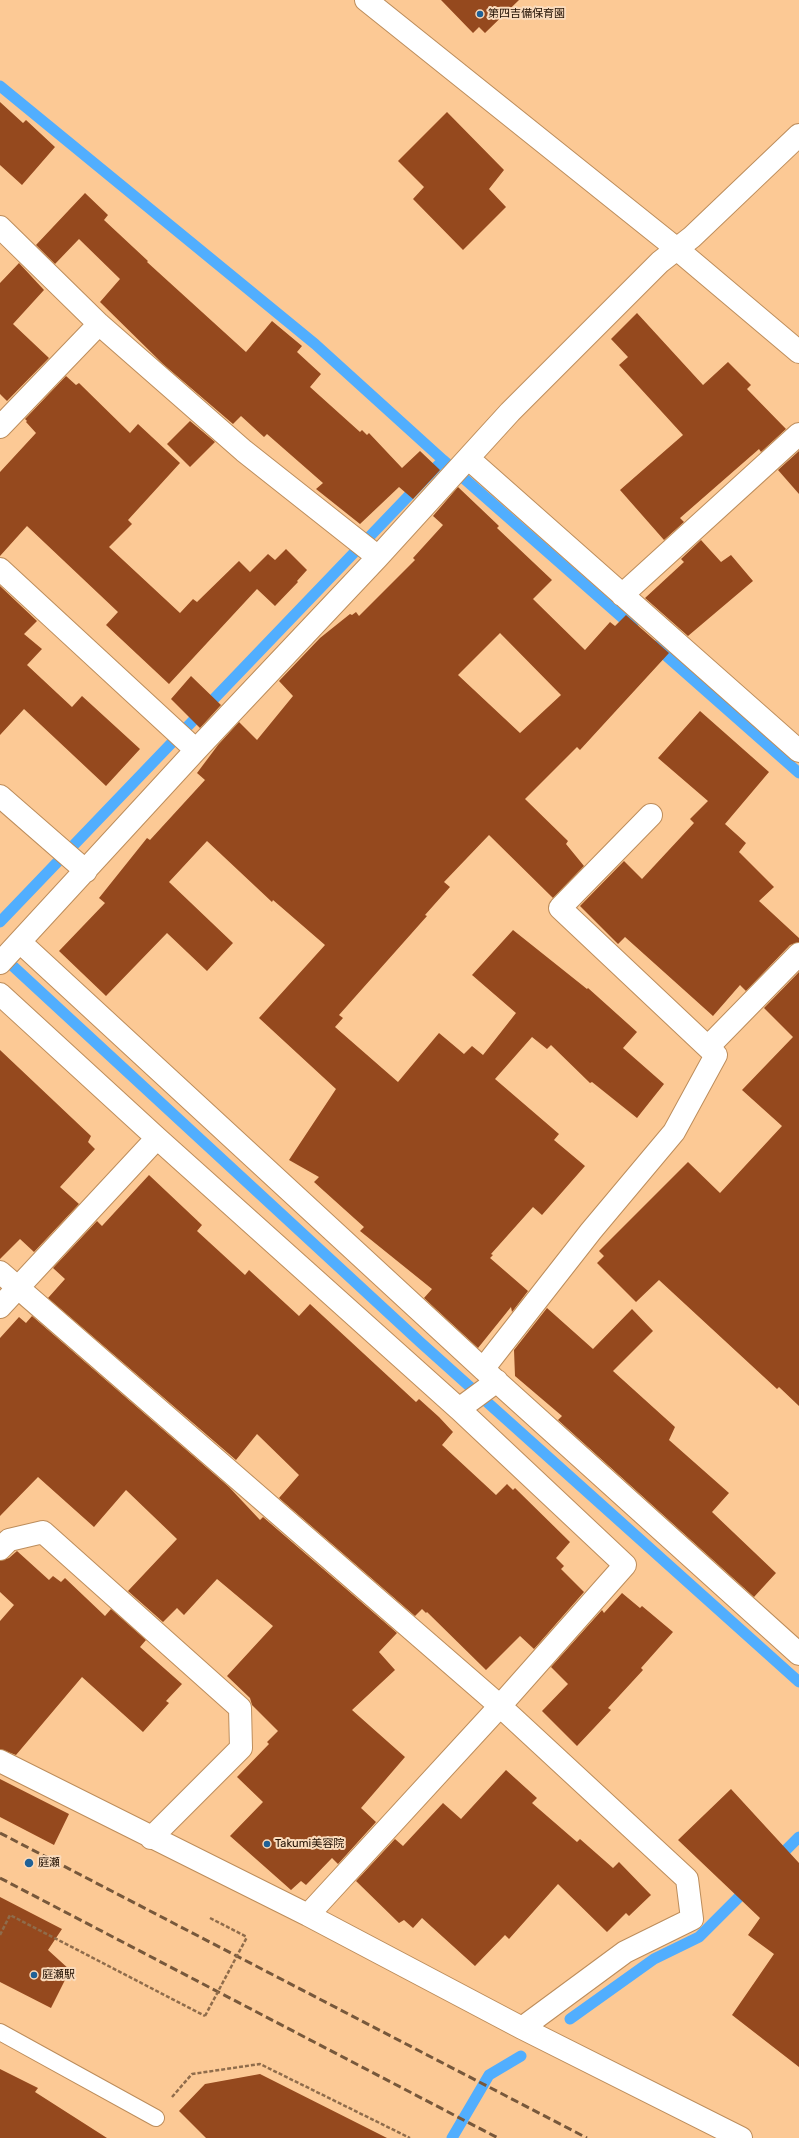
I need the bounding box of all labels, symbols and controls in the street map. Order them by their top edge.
place label: 第四吉備保育園 [488,7,565,21]
marker: 第四吉備保育園 [475,9,485,19]
place label: Takumi美容院 [275,1837,344,1851]
marker: Takumi美容院 [262,1839,272,1849]
place label: 庭瀬 [38,1856,60,1870]
marker: 庭瀬 [23,1857,35,1869]
place label: 庭瀬駅 [42,1968,75,1982]
marker: 庭瀬駅 [29,1970,39,1980]

